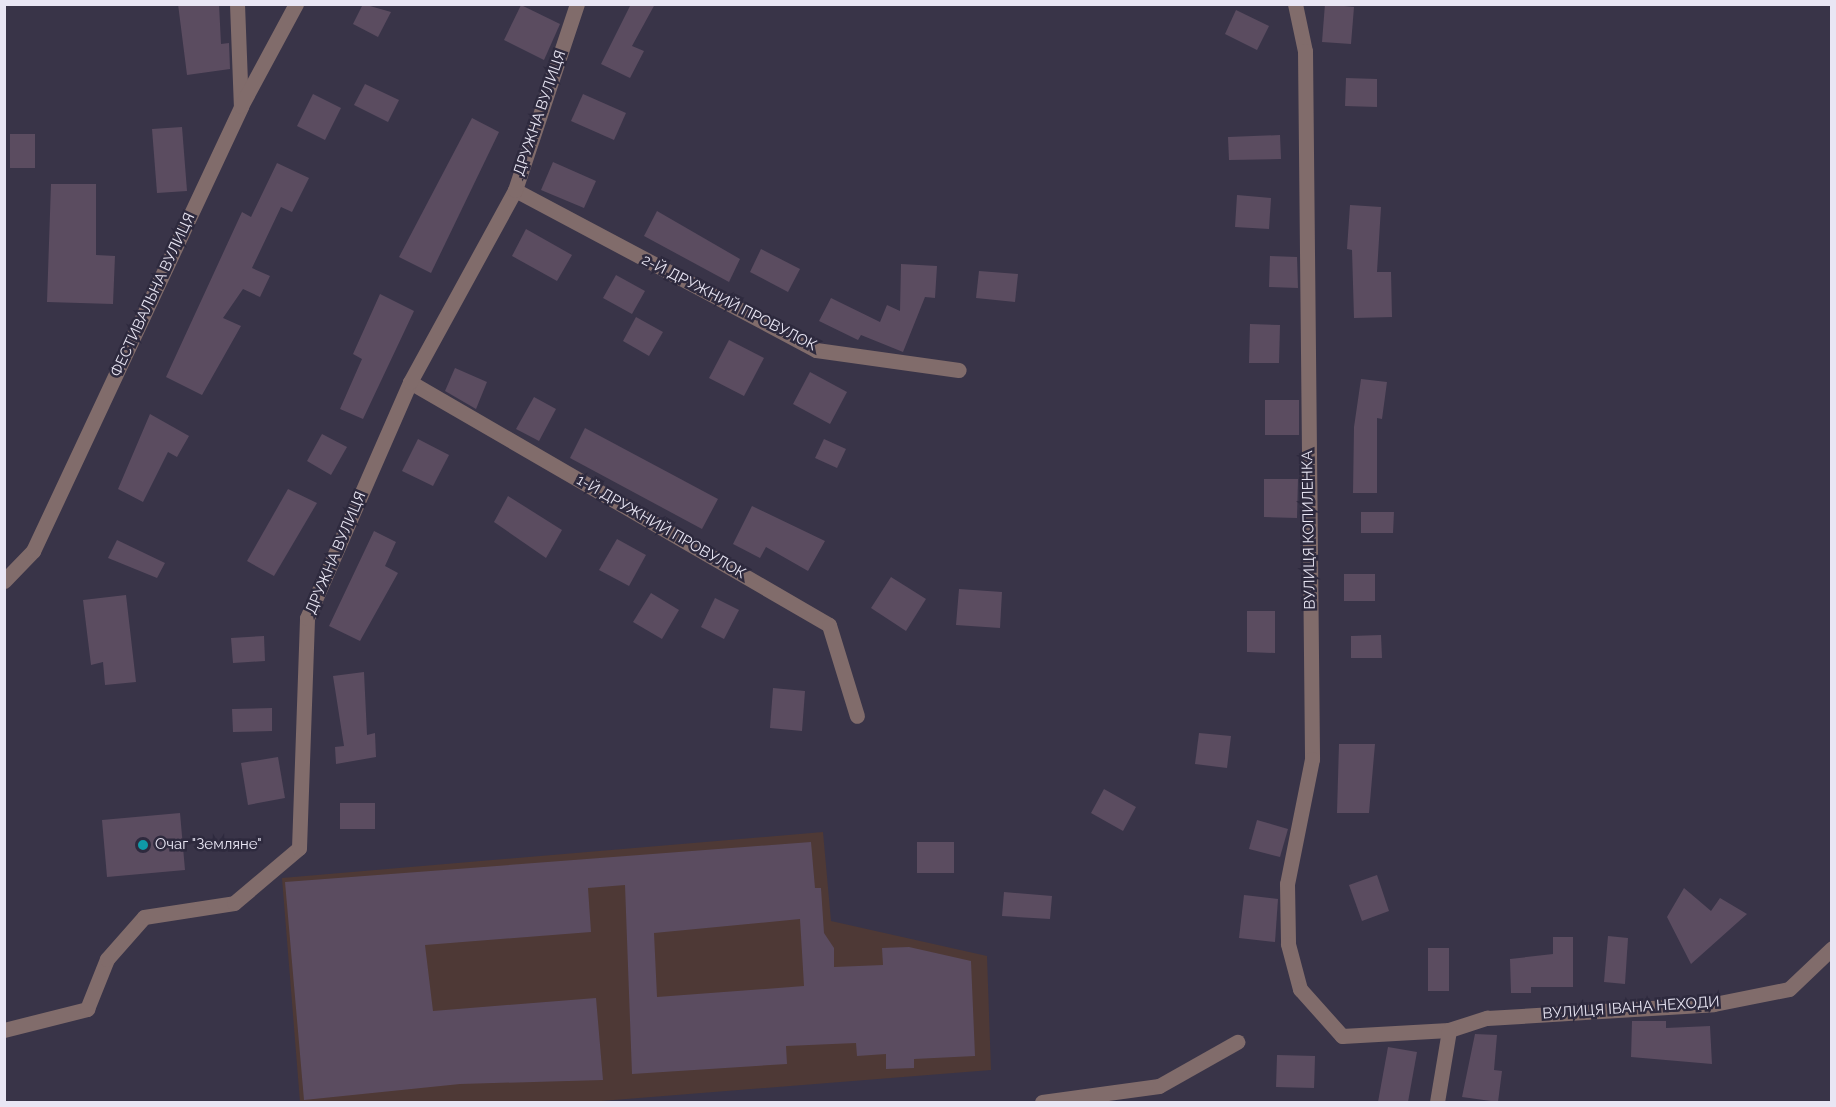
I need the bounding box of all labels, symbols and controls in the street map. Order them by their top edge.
street label: ДРУЖНА ВУЛИЦЯ [510,48,570,178]
street label: ФЕСТИВАЛЬНА ВУЛИЦЯ [107,210,199,380]
street label: 2-Й ДРУЖНИЙ ПРОВУЛОК [639,251,819,355]
street label: ВУЛИЦЯ КОПИЛЕНКА [1299,450,1319,610]
street label: 1-Й ДРУЖНИЙ ПРОВУЛОК [573,471,749,583]
street label: ДРУЖНА ВУЛИЦЯ [302,489,370,617]
place label: Очаг "Земляне" [155,836,262,854]
marker: Очаг "Земляне" [136,838,150,852]
street label: ВУЛИЦЯ ІВАНА НЕХОДИ [1542,993,1720,1023]

